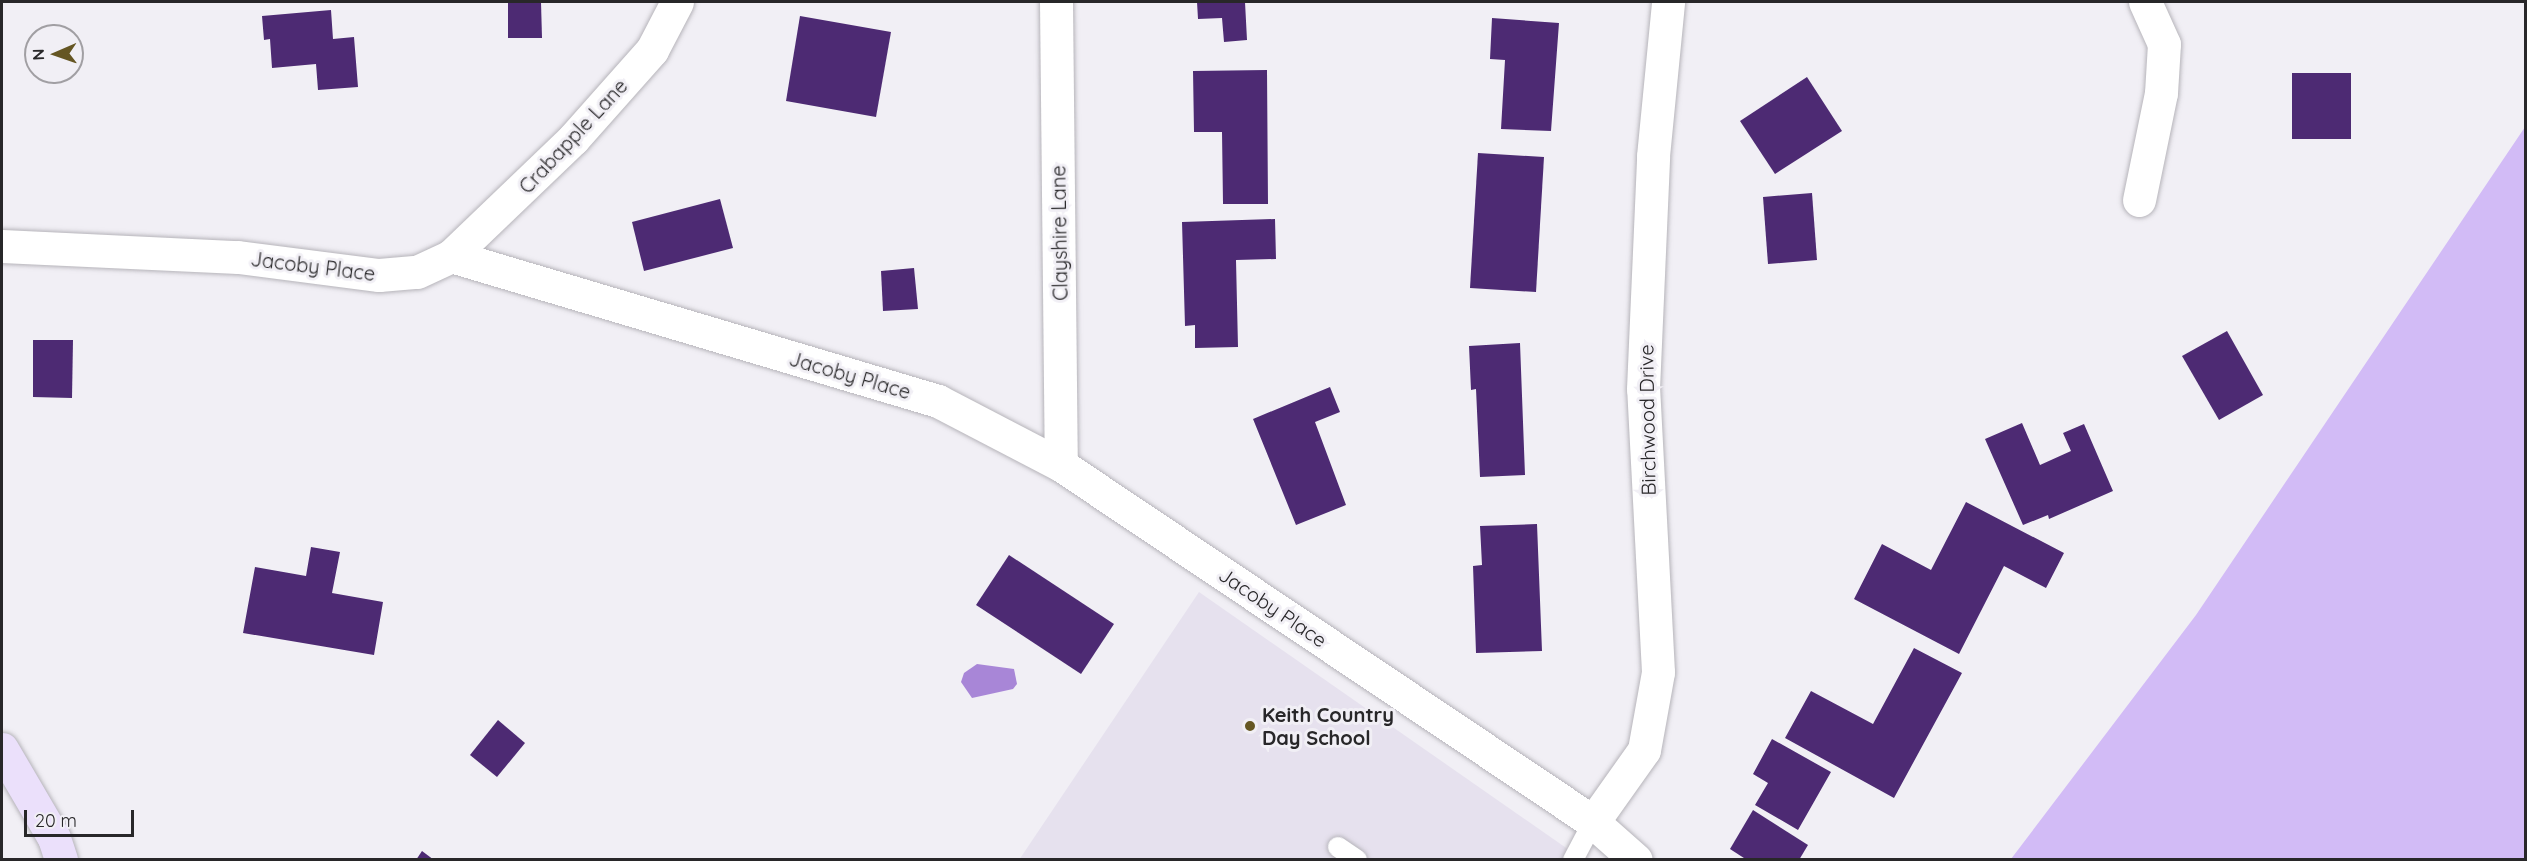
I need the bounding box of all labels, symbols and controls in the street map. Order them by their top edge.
north arrow [24,24,84,84]
text: N [28,48,48,61]
street label: Crabapple Lane [514,74,632,198]
street label: Clayshire Lane [1046,165,1072,301]
street label: Jacoby Place [249,246,377,286]
street label: Birchwood Drive [1634,344,1660,496]
street label: Jacoby Place [786,346,914,404]
street label: Jacoby Place [1214,562,1332,652]
place label: Keith Country Day School [1262,702,1394,749]
marker: Keith Country Day School [1243,719,1257,733]
scale bar [27,798,136,836]
text: 20 m [35,809,77,832]

